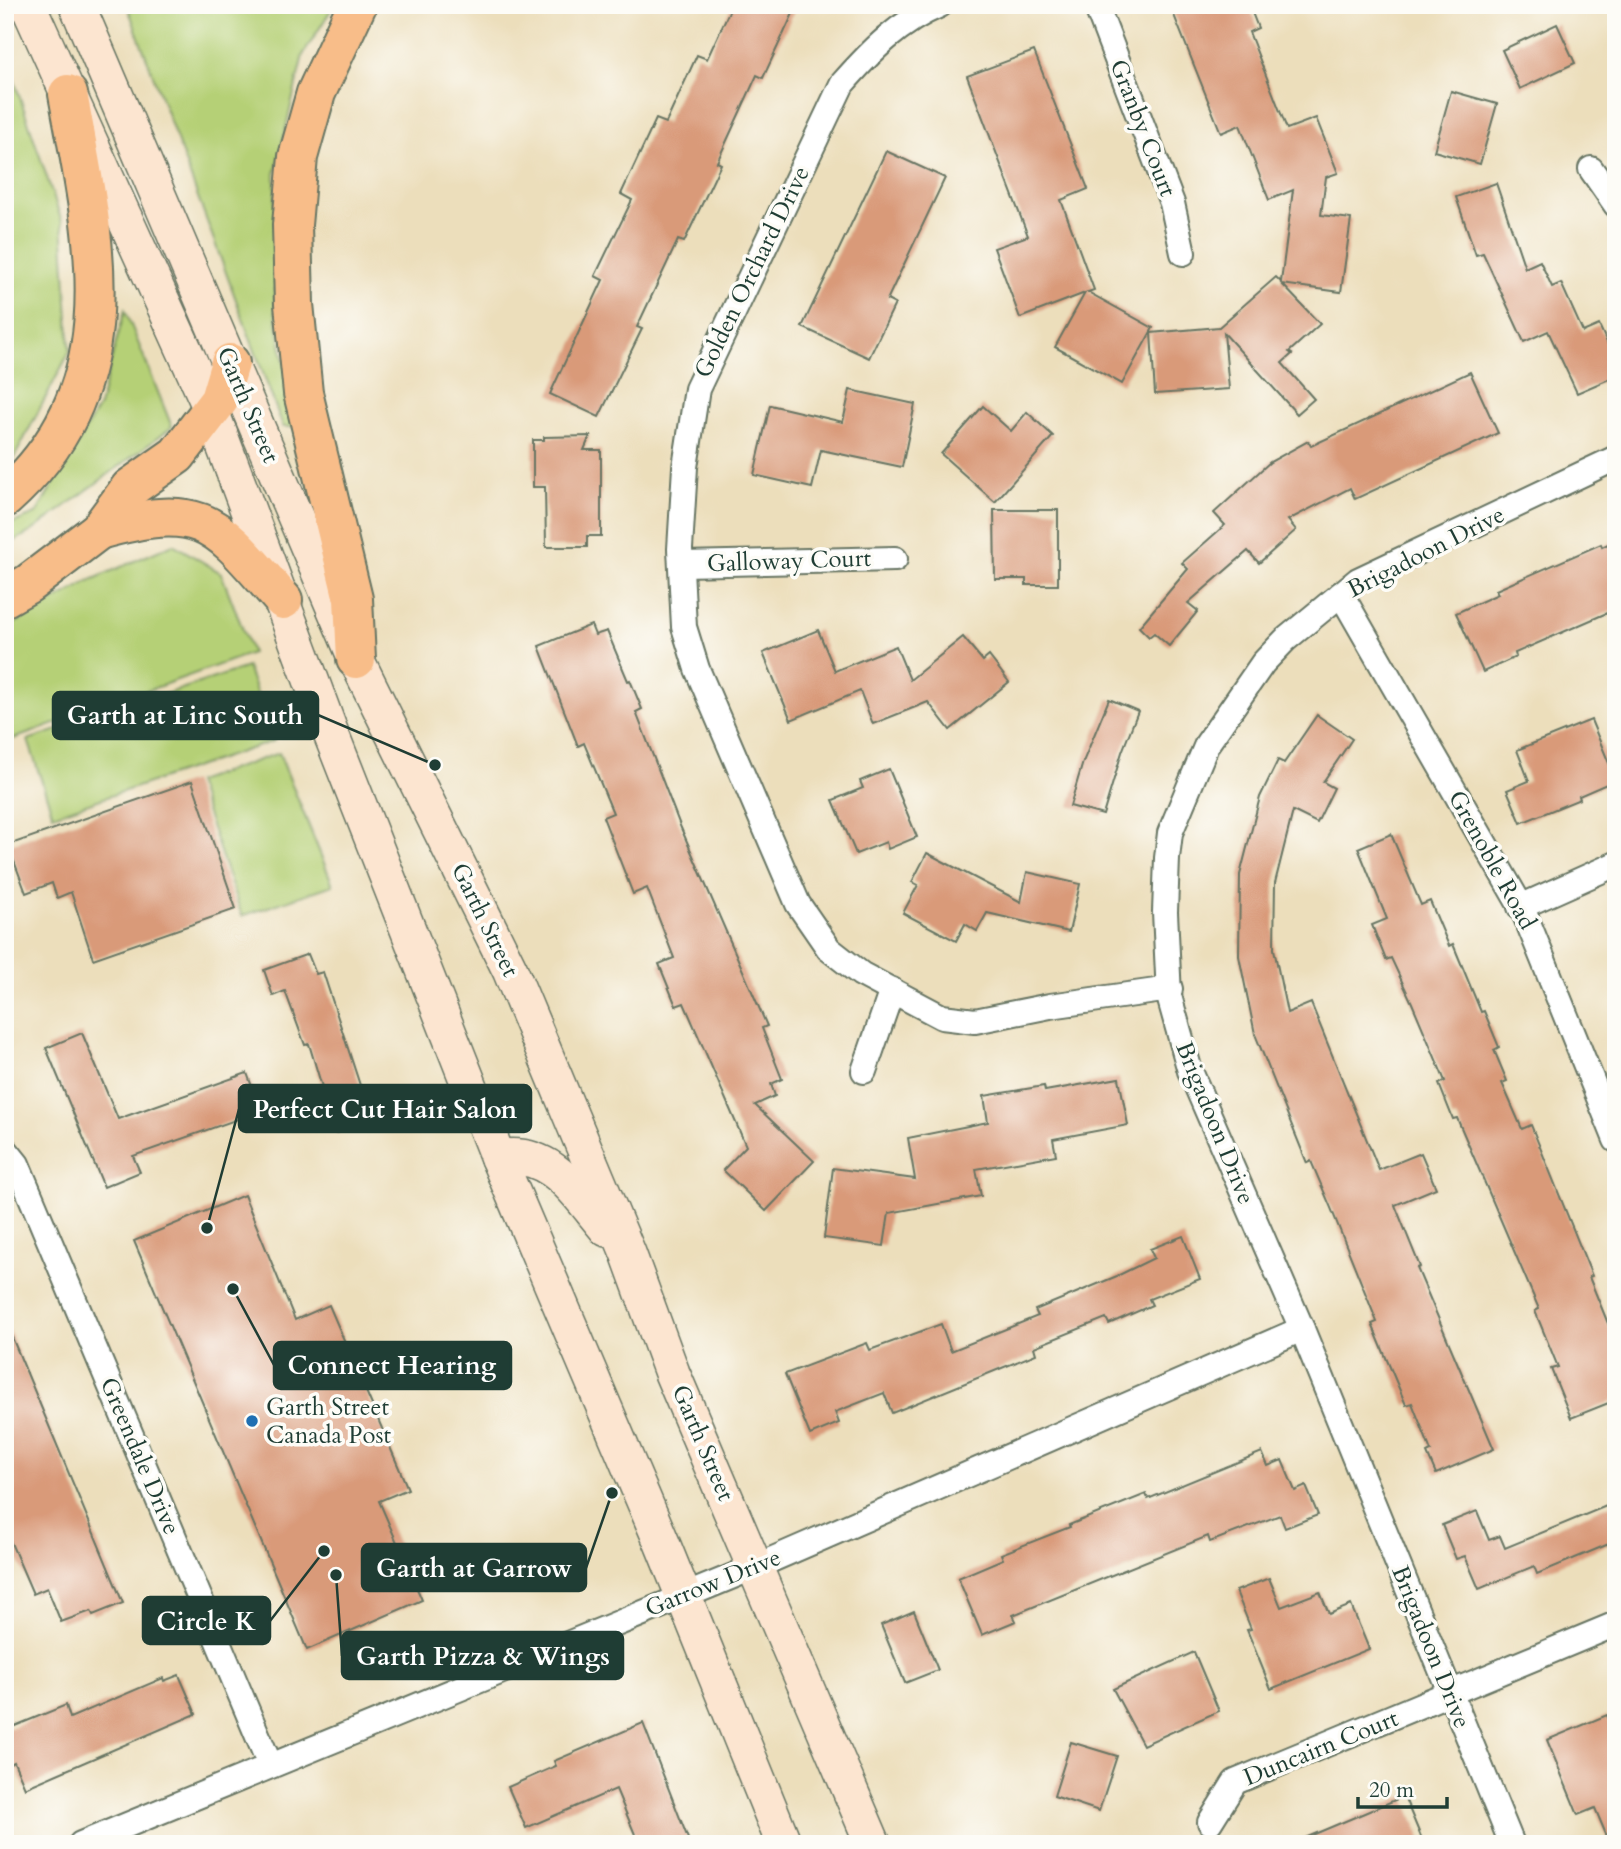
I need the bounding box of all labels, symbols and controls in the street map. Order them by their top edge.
street label: Granby Court [1102,55,1184,202]
street label: Golden Orchard Drive [686,161,818,383]
street label: Garth Street [209,342,287,468]
street label: Brigadoon Drive [1342,498,1510,606]
street label: Galloway Court [706,542,872,580]
callout: Garth at Linc South [53,692,318,739]
text: Garth at Linc South [67,698,303,733]
street label: Grenoble Road [1440,785,1544,936]
street label: Garth Street [443,857,527,983]
street label: Brigadoon Drive [1167,1037,1263,1209]
callout: Perfect Cut Hair Salon [239,1085,531,1132]
text: Perfect Cut Hair Salon [253,1092,517,1127]
callout: Connect Hearing [274,1342,511,1389]
text: Connect Hearing [288,1348,497,1383]
street label: Greendale Drive [92,1372,188,1540]
street label: Garth Street [664,1380,742,1506]
place label: Garth Street Canada Post [266,1391,392,1452]
marker: Garth Street Canada Post [244,1413,260,1429]
street label: Garrow Drive [640,1541,786,1625]
callout: Garth at Garrow [362,1544,586,1591]
text: Garth at Garrow [376,1551,572,1586]
street label: Brigadoon Drive [1383,1561,1479,1733]
callout: Circle K [143,1597,270,1644]
text: Circle K [156,1604,256,1639]
callout: Garth Pizza & Wings [342,1632,623,1679]
text: Garth Pizza & Wings [356,1639,610,1674]
street label: Duncairn Court [1239,1702,1404,1794]
scale bar [1358,1765,1448,1809]
text: 20 m [1369,1776,1414,1805]

